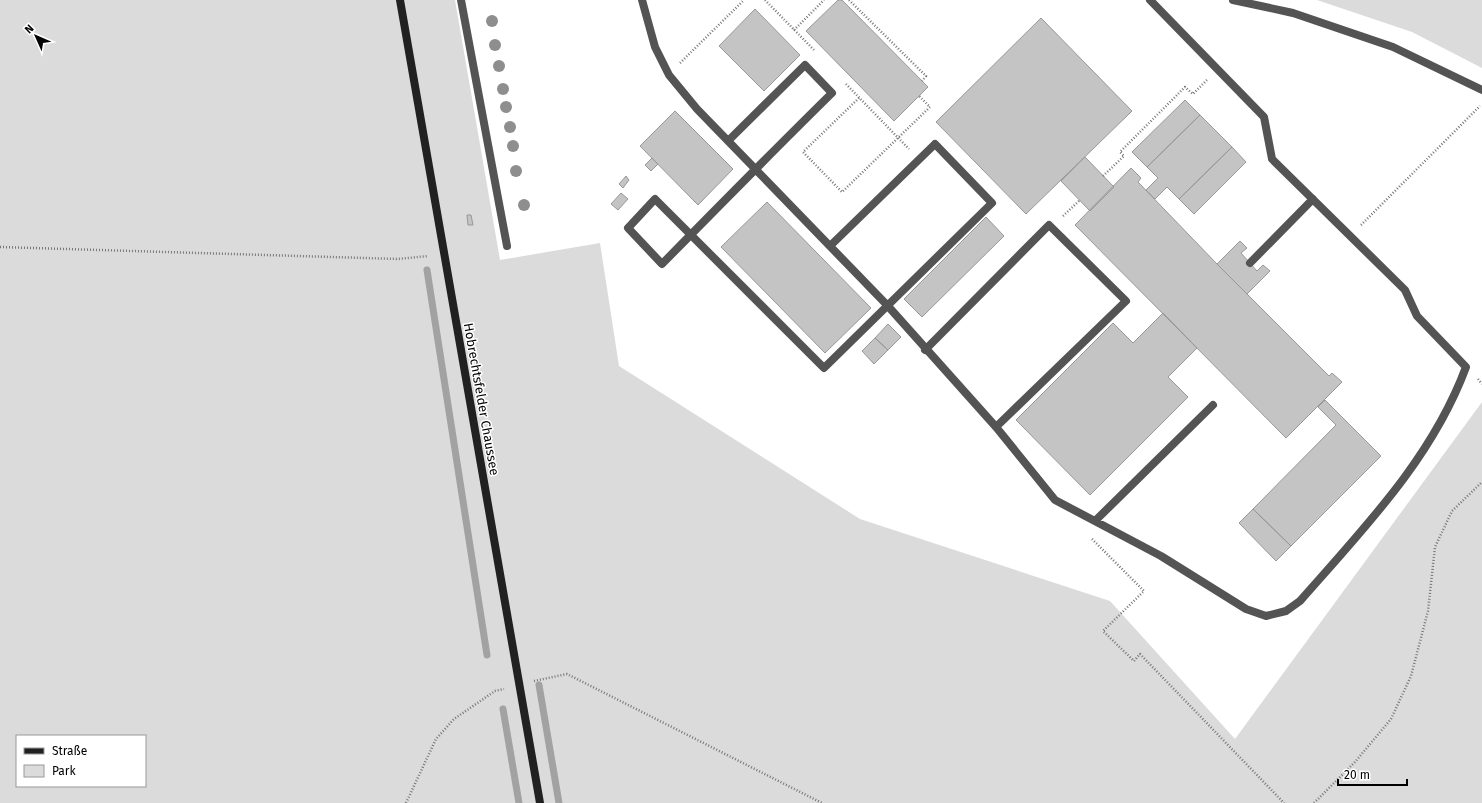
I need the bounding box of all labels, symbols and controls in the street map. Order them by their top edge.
north arrow [16,16,56,56]
text: N [22,22,36,36]
street label: Hobrechtsfelder Chaussee [461,322,502,476]
legend [16,735,146,787]
text: Straße [52,744,87,758]
scale bar [1338,761,1407,787]
text: Park [52,764,76,778]
text: 20 m [1344,768,1370,782]

